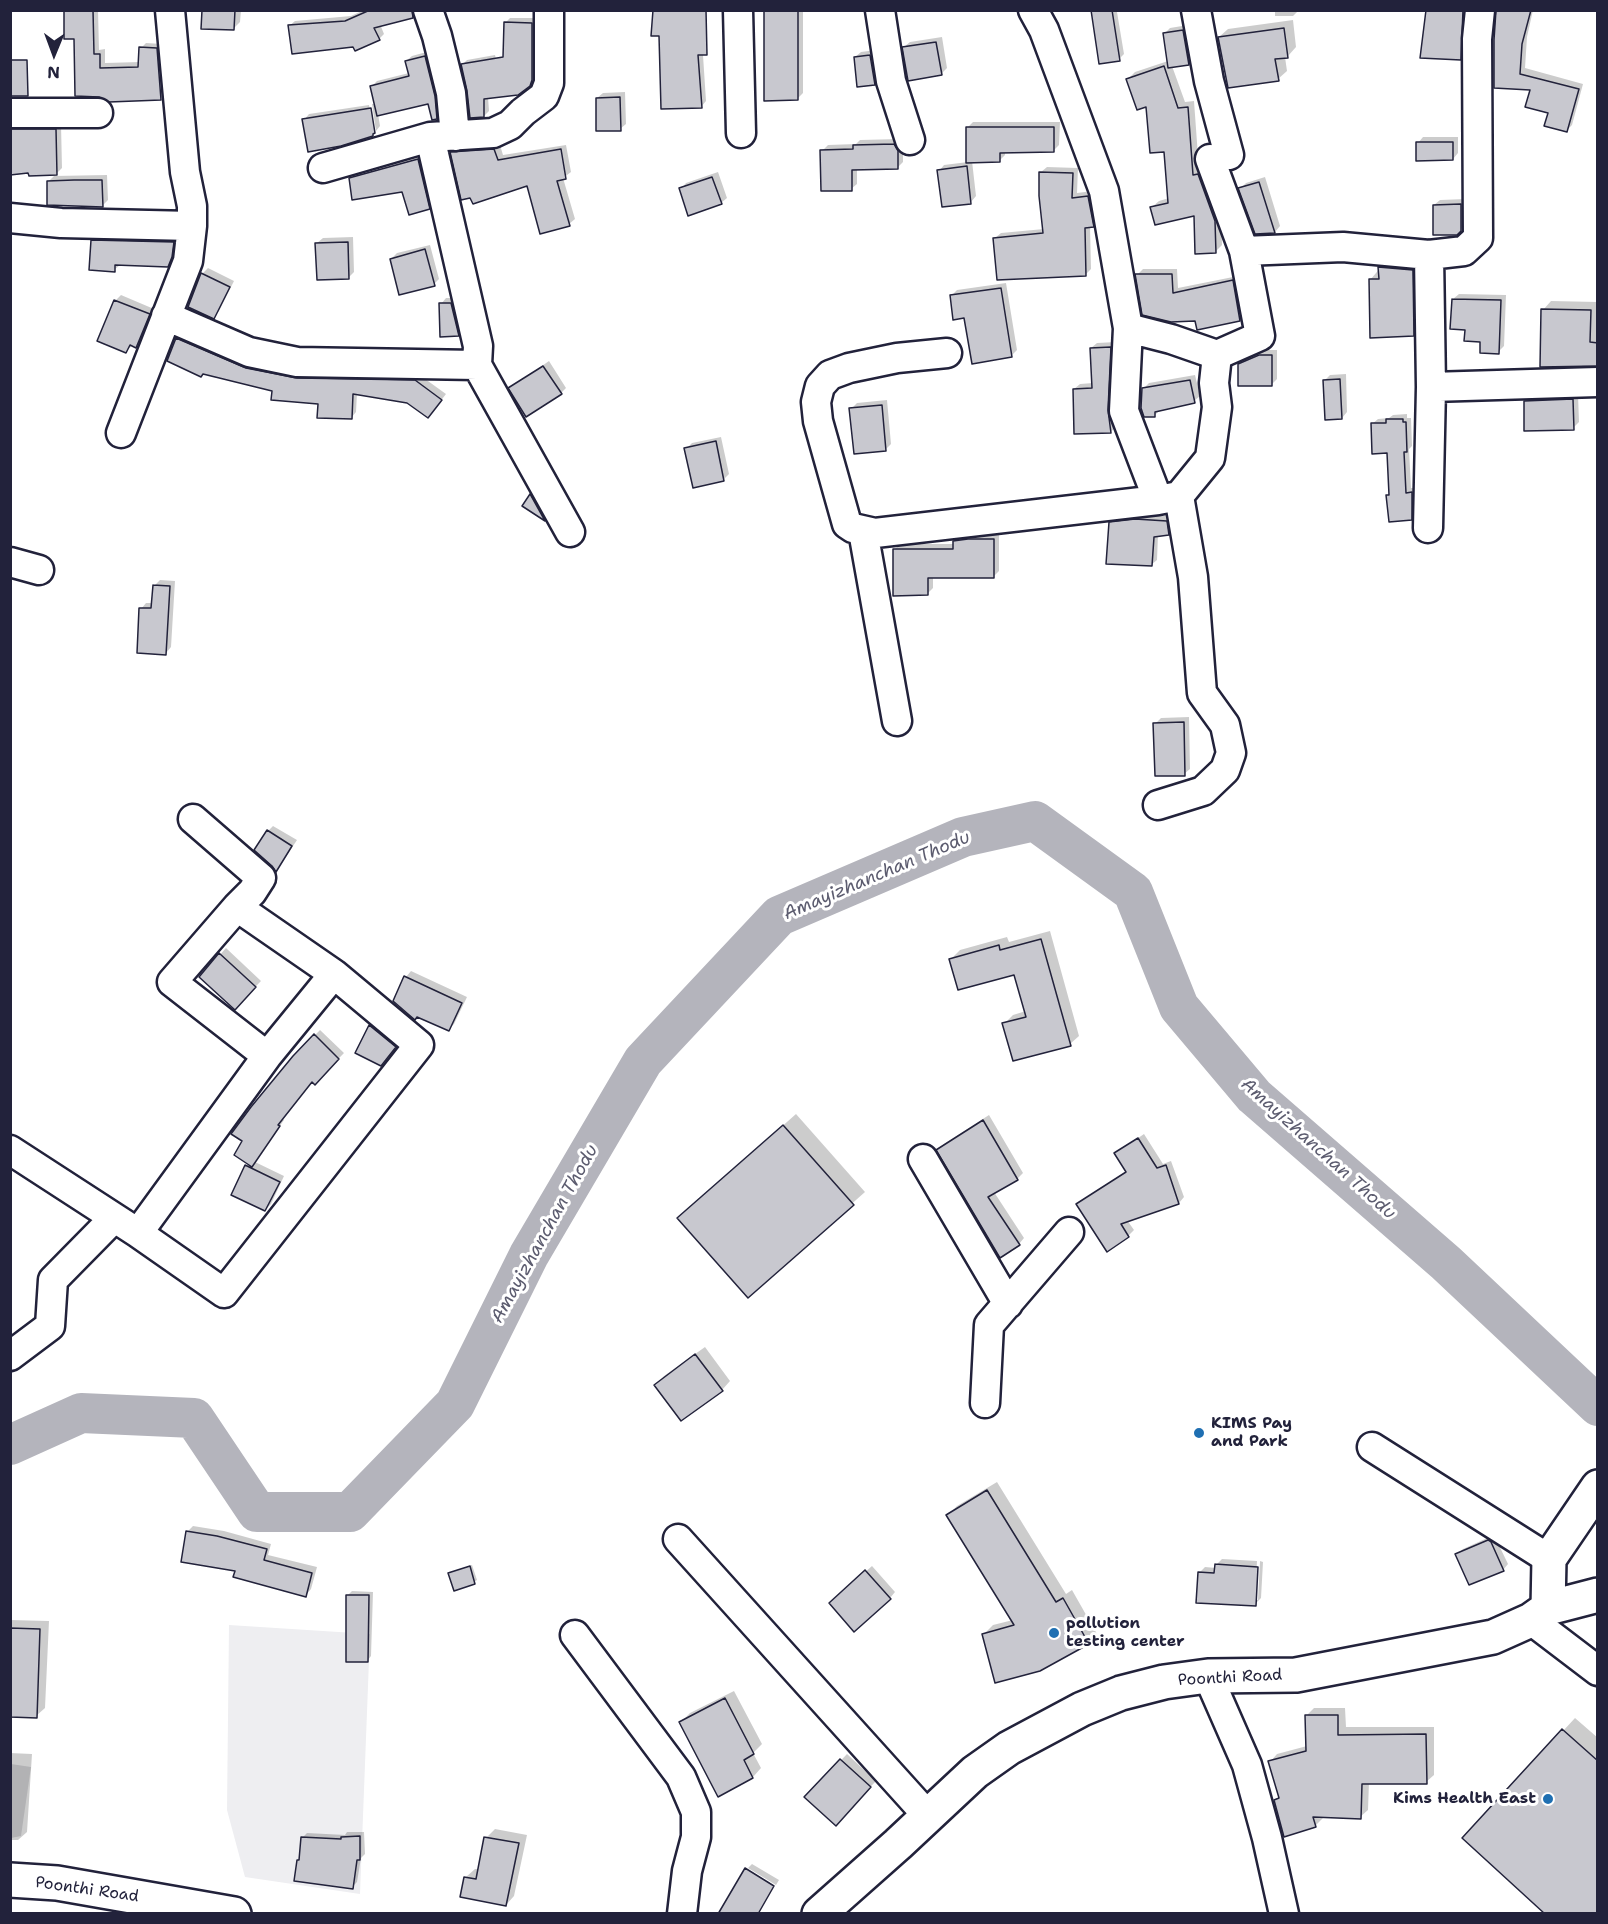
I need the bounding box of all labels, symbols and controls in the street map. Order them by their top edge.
north arrow [24,24,84,84]
text: N [47,62,60,83]
water label: Amayizhanchan Thodu [780,827,974,925]
water label: Amayizhanchan Thodu [1236,1074,1400,1224]
water label: Amayizhanchan Thodu [487,1141,603,1327]
place label: KIMS Pay and Park [1211,1414,1292,1452]
marker: KIMS Pay and Park [1192,1426,1206,1440]
place label: pollution testing center [1066,1614,1185,1652]
marker: pollution testing center [1047,1626,1061,1640]
street label: Poonthi Road [1177,1666,1283,1690]
place label: Kims Health East [1393,1789,1536,1809]
marker: Kims Health East [1541,1792,1555,1806]
street label: Poonthi Road [34,1873,140,1907]

